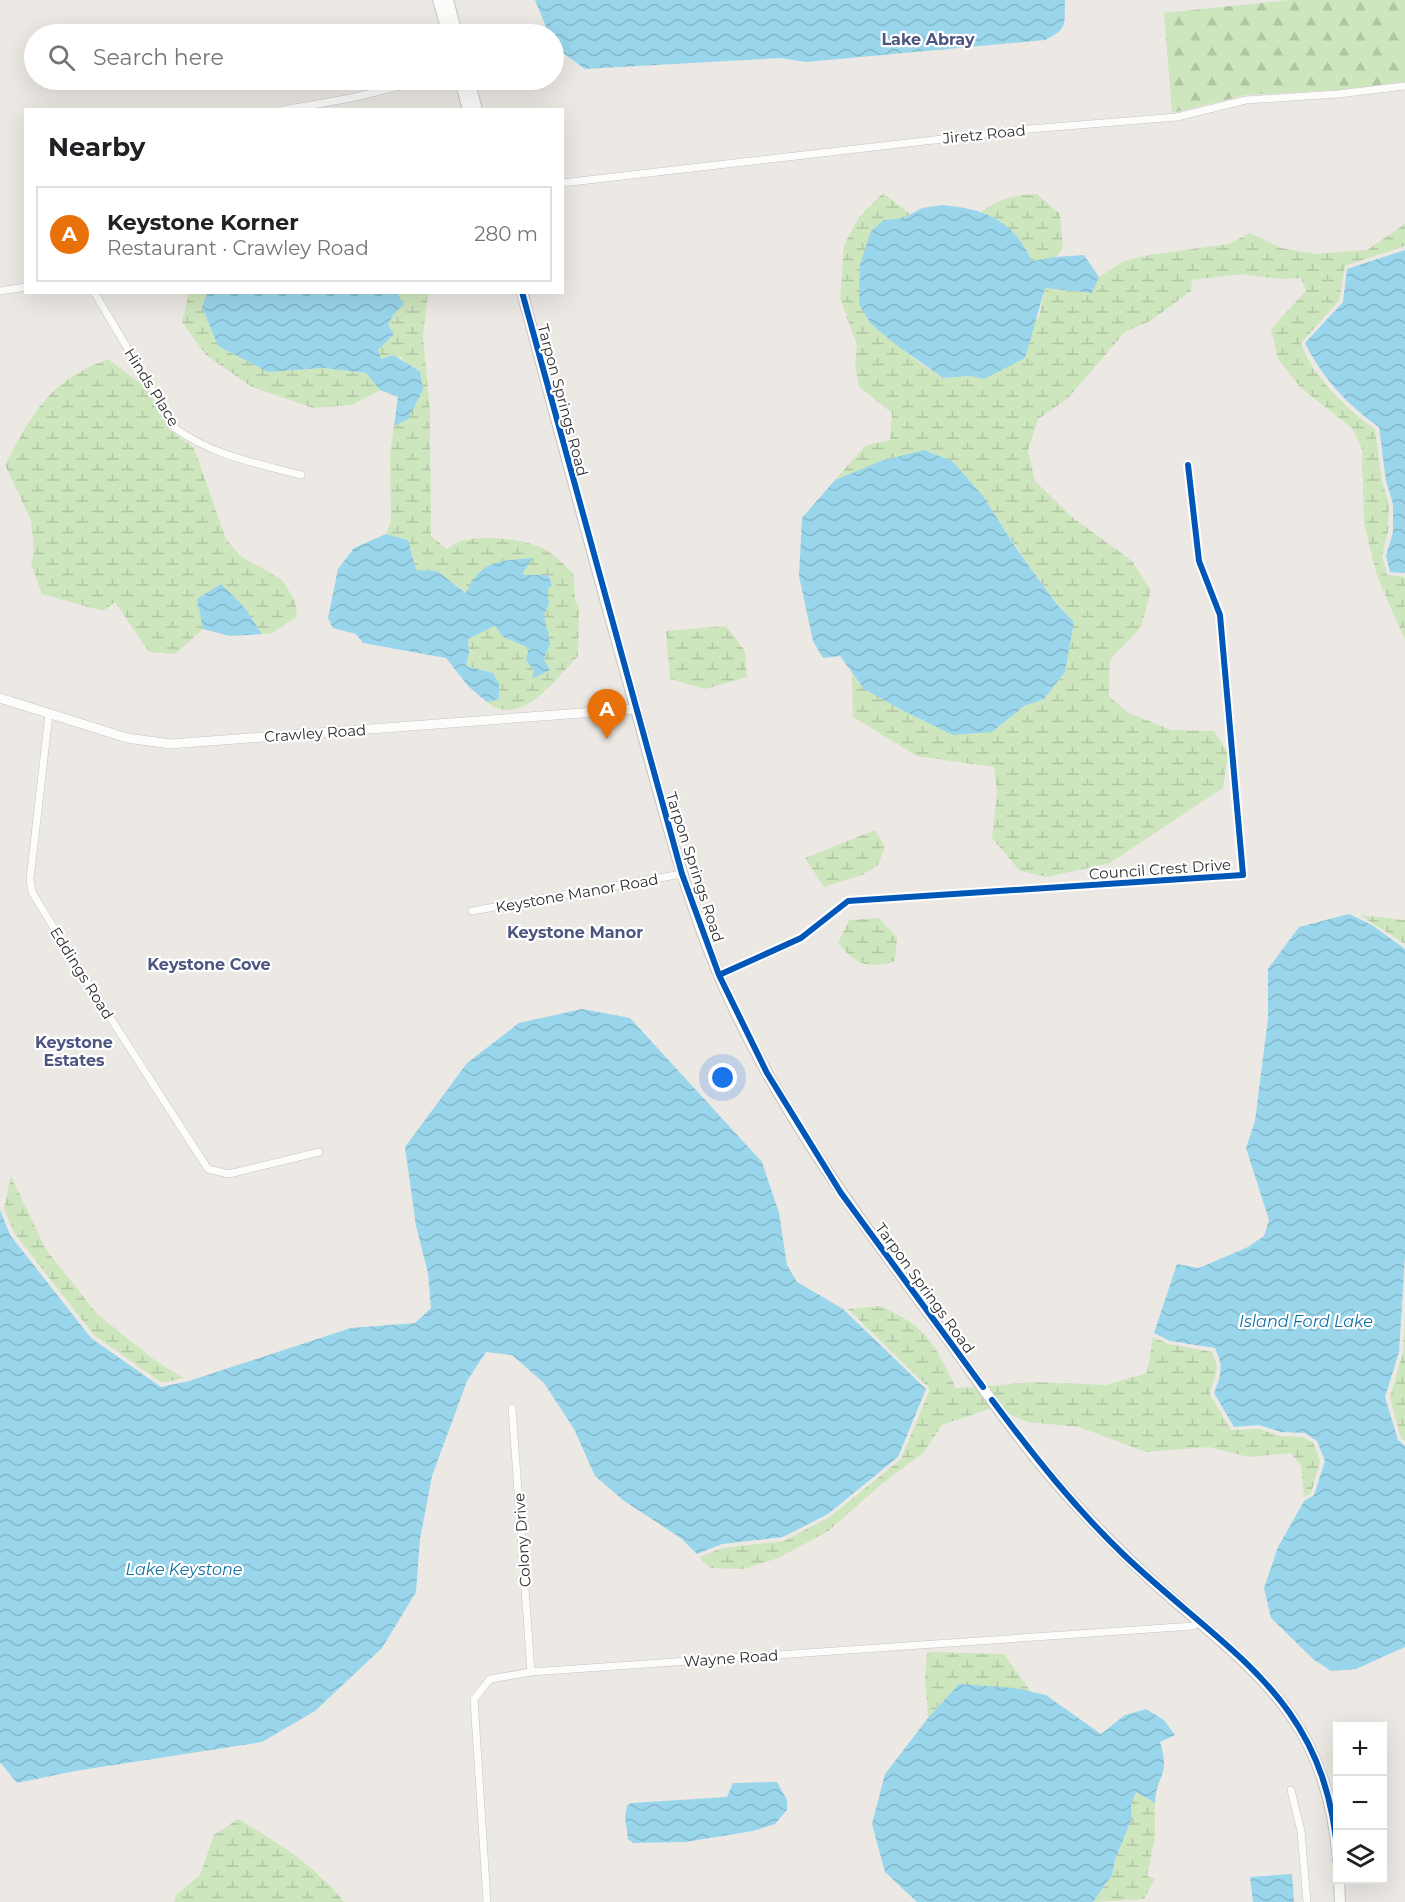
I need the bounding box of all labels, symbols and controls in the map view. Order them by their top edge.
search box [24,24,564,90]
district label: Lake Abray [881,30,975,49]
icon: search [45,41,78,74]
text: Search here [93,44,224,71]
street label: Jiretz Road [941,120,1026,148]
text: Nearby [48,131,145,163]
text: Keystone Korner [107,209,299,236]
text: A [62,222,77,246]
text: 280 m [474,222,538,246]
text: Restaurant · Crawley Road [107,236,369,260]
street label: Tarpon Springs Road [534,322,592,478]
street label: Hinds Place [120,344,184,430]
pin: A [588,690,626,739]
street label: Crawley Road [263,720,367,746]
street label: Tarpon Springs Road [662,790,728,944]
street label: Council Crest Drive [1088,855,1232,883]
street label: Keystone Manor Road [494,869,660,917]
street label: Eddings Road [46,923,118,1023]
district label: Keystone Manor [507,923,643,942]
district label: Keystone Cove [147,955,271,974]
district label: Keystone Estates [35,1033,113,1070]
your location [708,1063,737,1092]
street label: Tarpon Springs Road [871,1219,979,1357]
water label: Island Ford Lake [1239,1312,1373,1331]
street label: Colony Drive [509,1492,535,1588]
water label: Lake Keystone [126,1560,242,1579]
street label: Wayne Road [683,1645,779,1671]
map controls [1333,1722,1387,1884]
button: + [1333,1722,1387,1776]
button: − [1333,1776,1387,1830]
button: layers [1333,1830,1387,1884]

